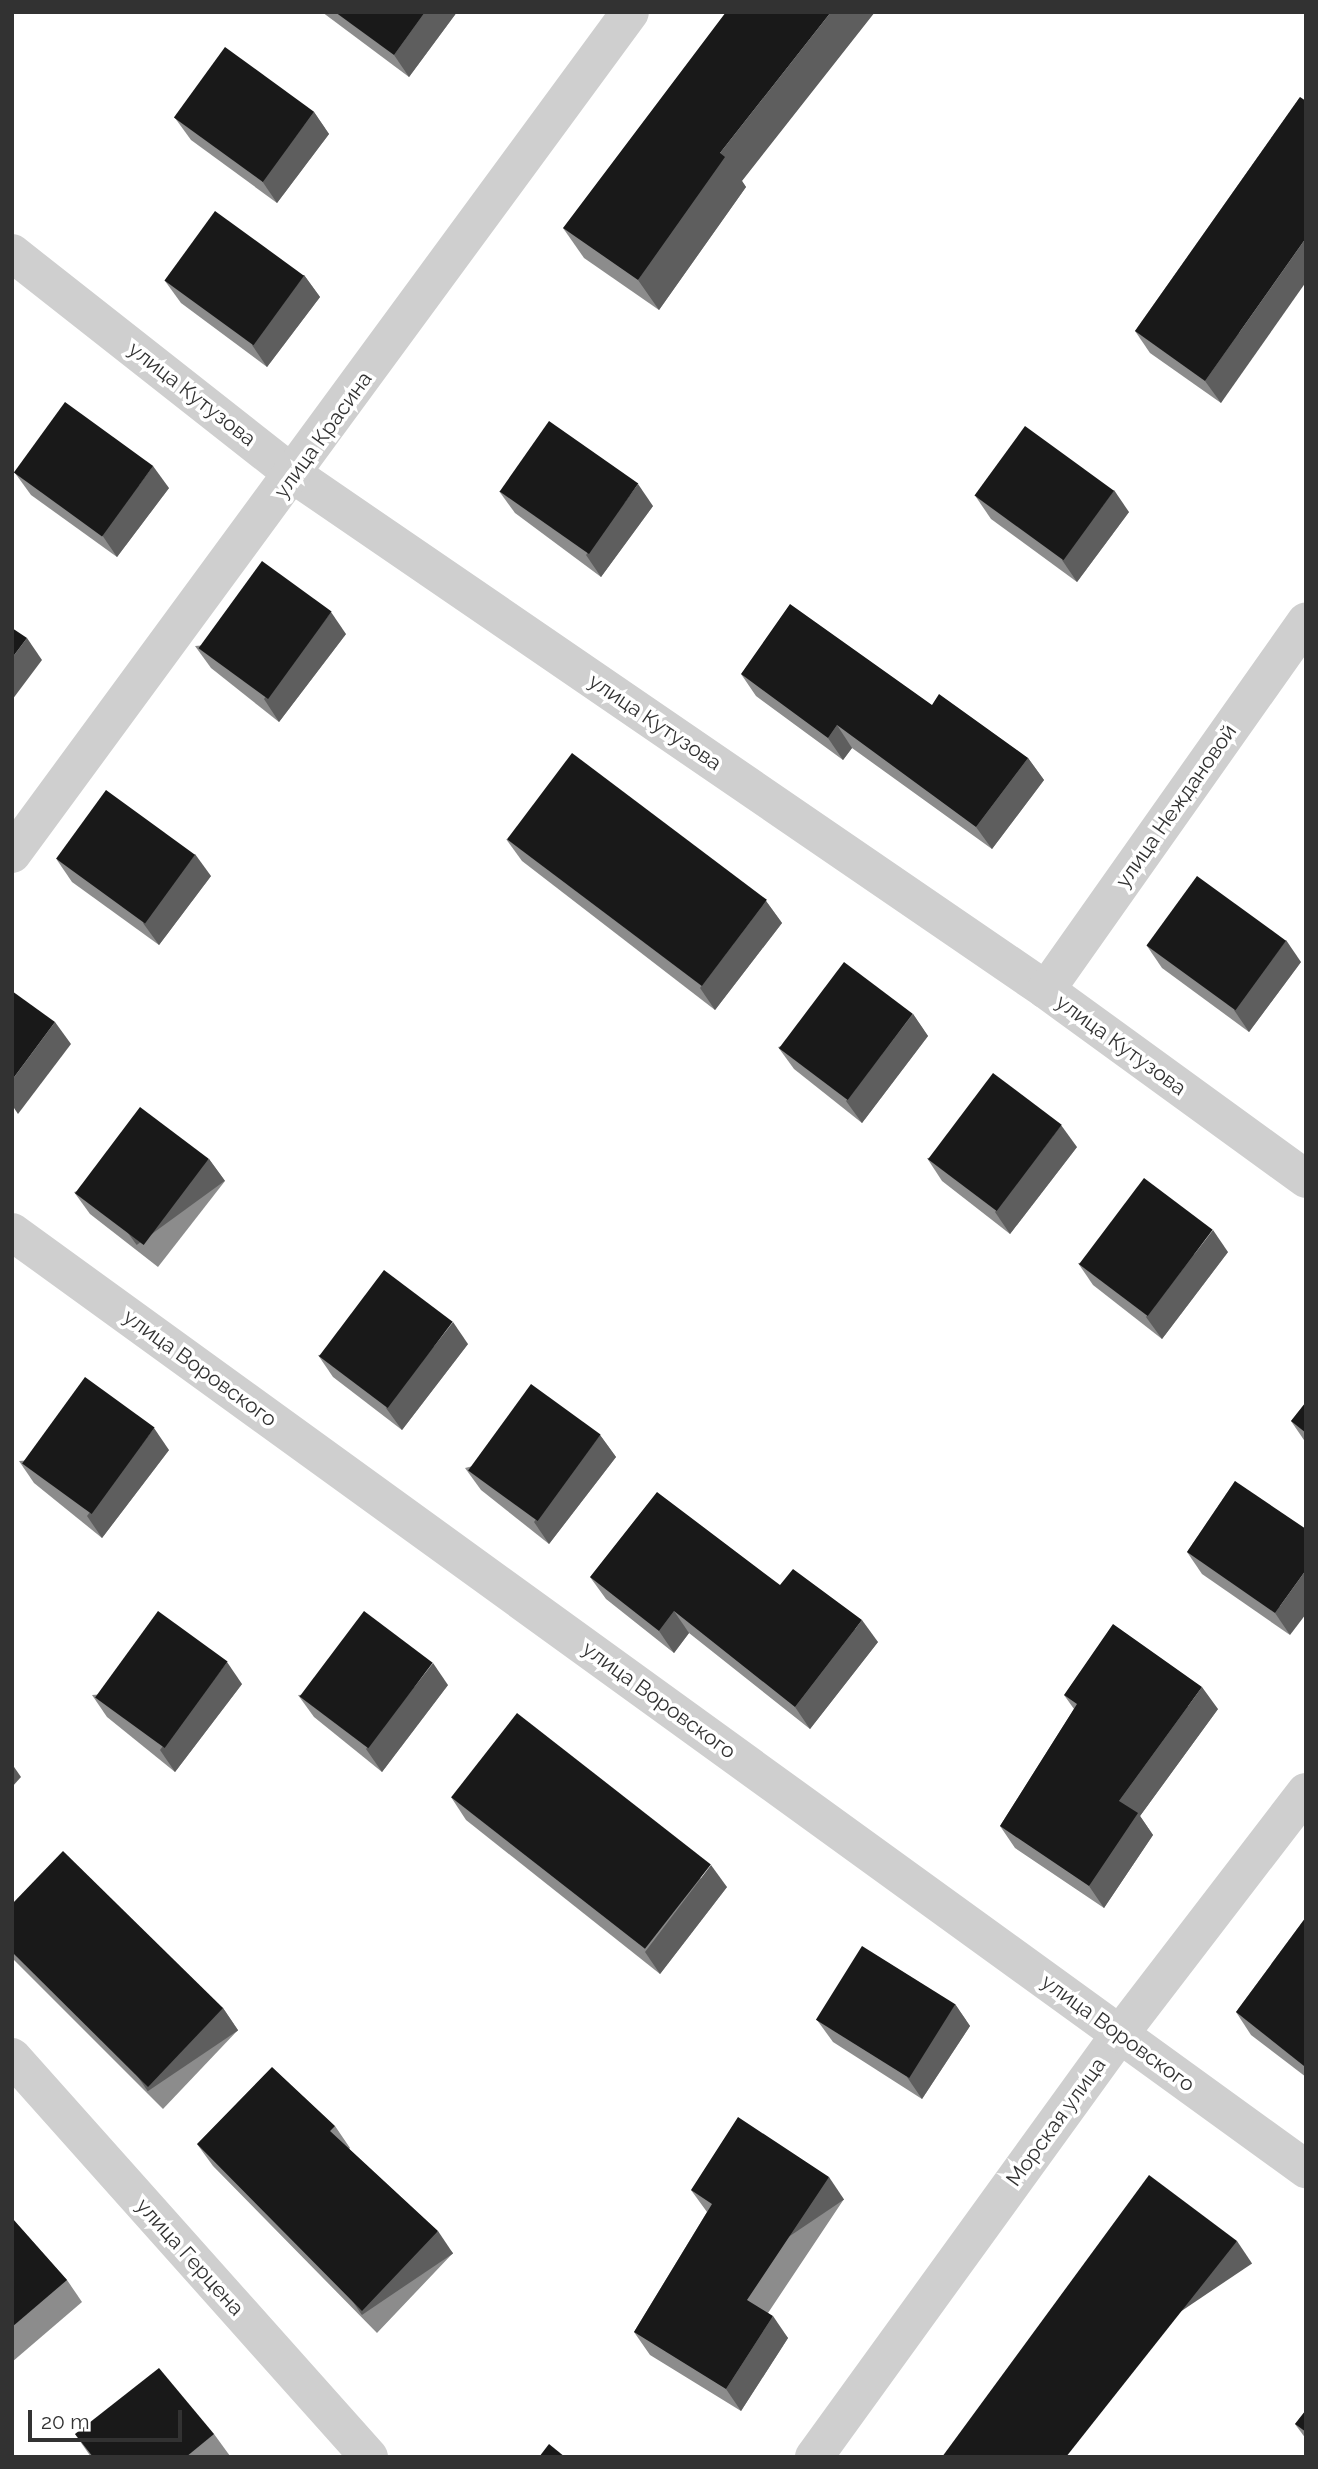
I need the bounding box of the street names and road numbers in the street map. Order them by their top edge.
street label: улица Кутузова [123,336,261,452]
street label: улица Красина [269,367,377,503]
street label: улица Кутузова [584,668,726,776]
street label: улица Неждановой [1110,720,1242,892]
street label: улица Кутузова [1051,989,1191,1101]
street label: улица Воровского [118,1304,282,1432]
street label: улица Воровского [577,1636,741,1764]
street label: улица Воровского [1036,1969,1200,2097]
street label: Морская улица [1001,2053,1111,2191]
street label: улица Герцена [131,2193,249,2321]

